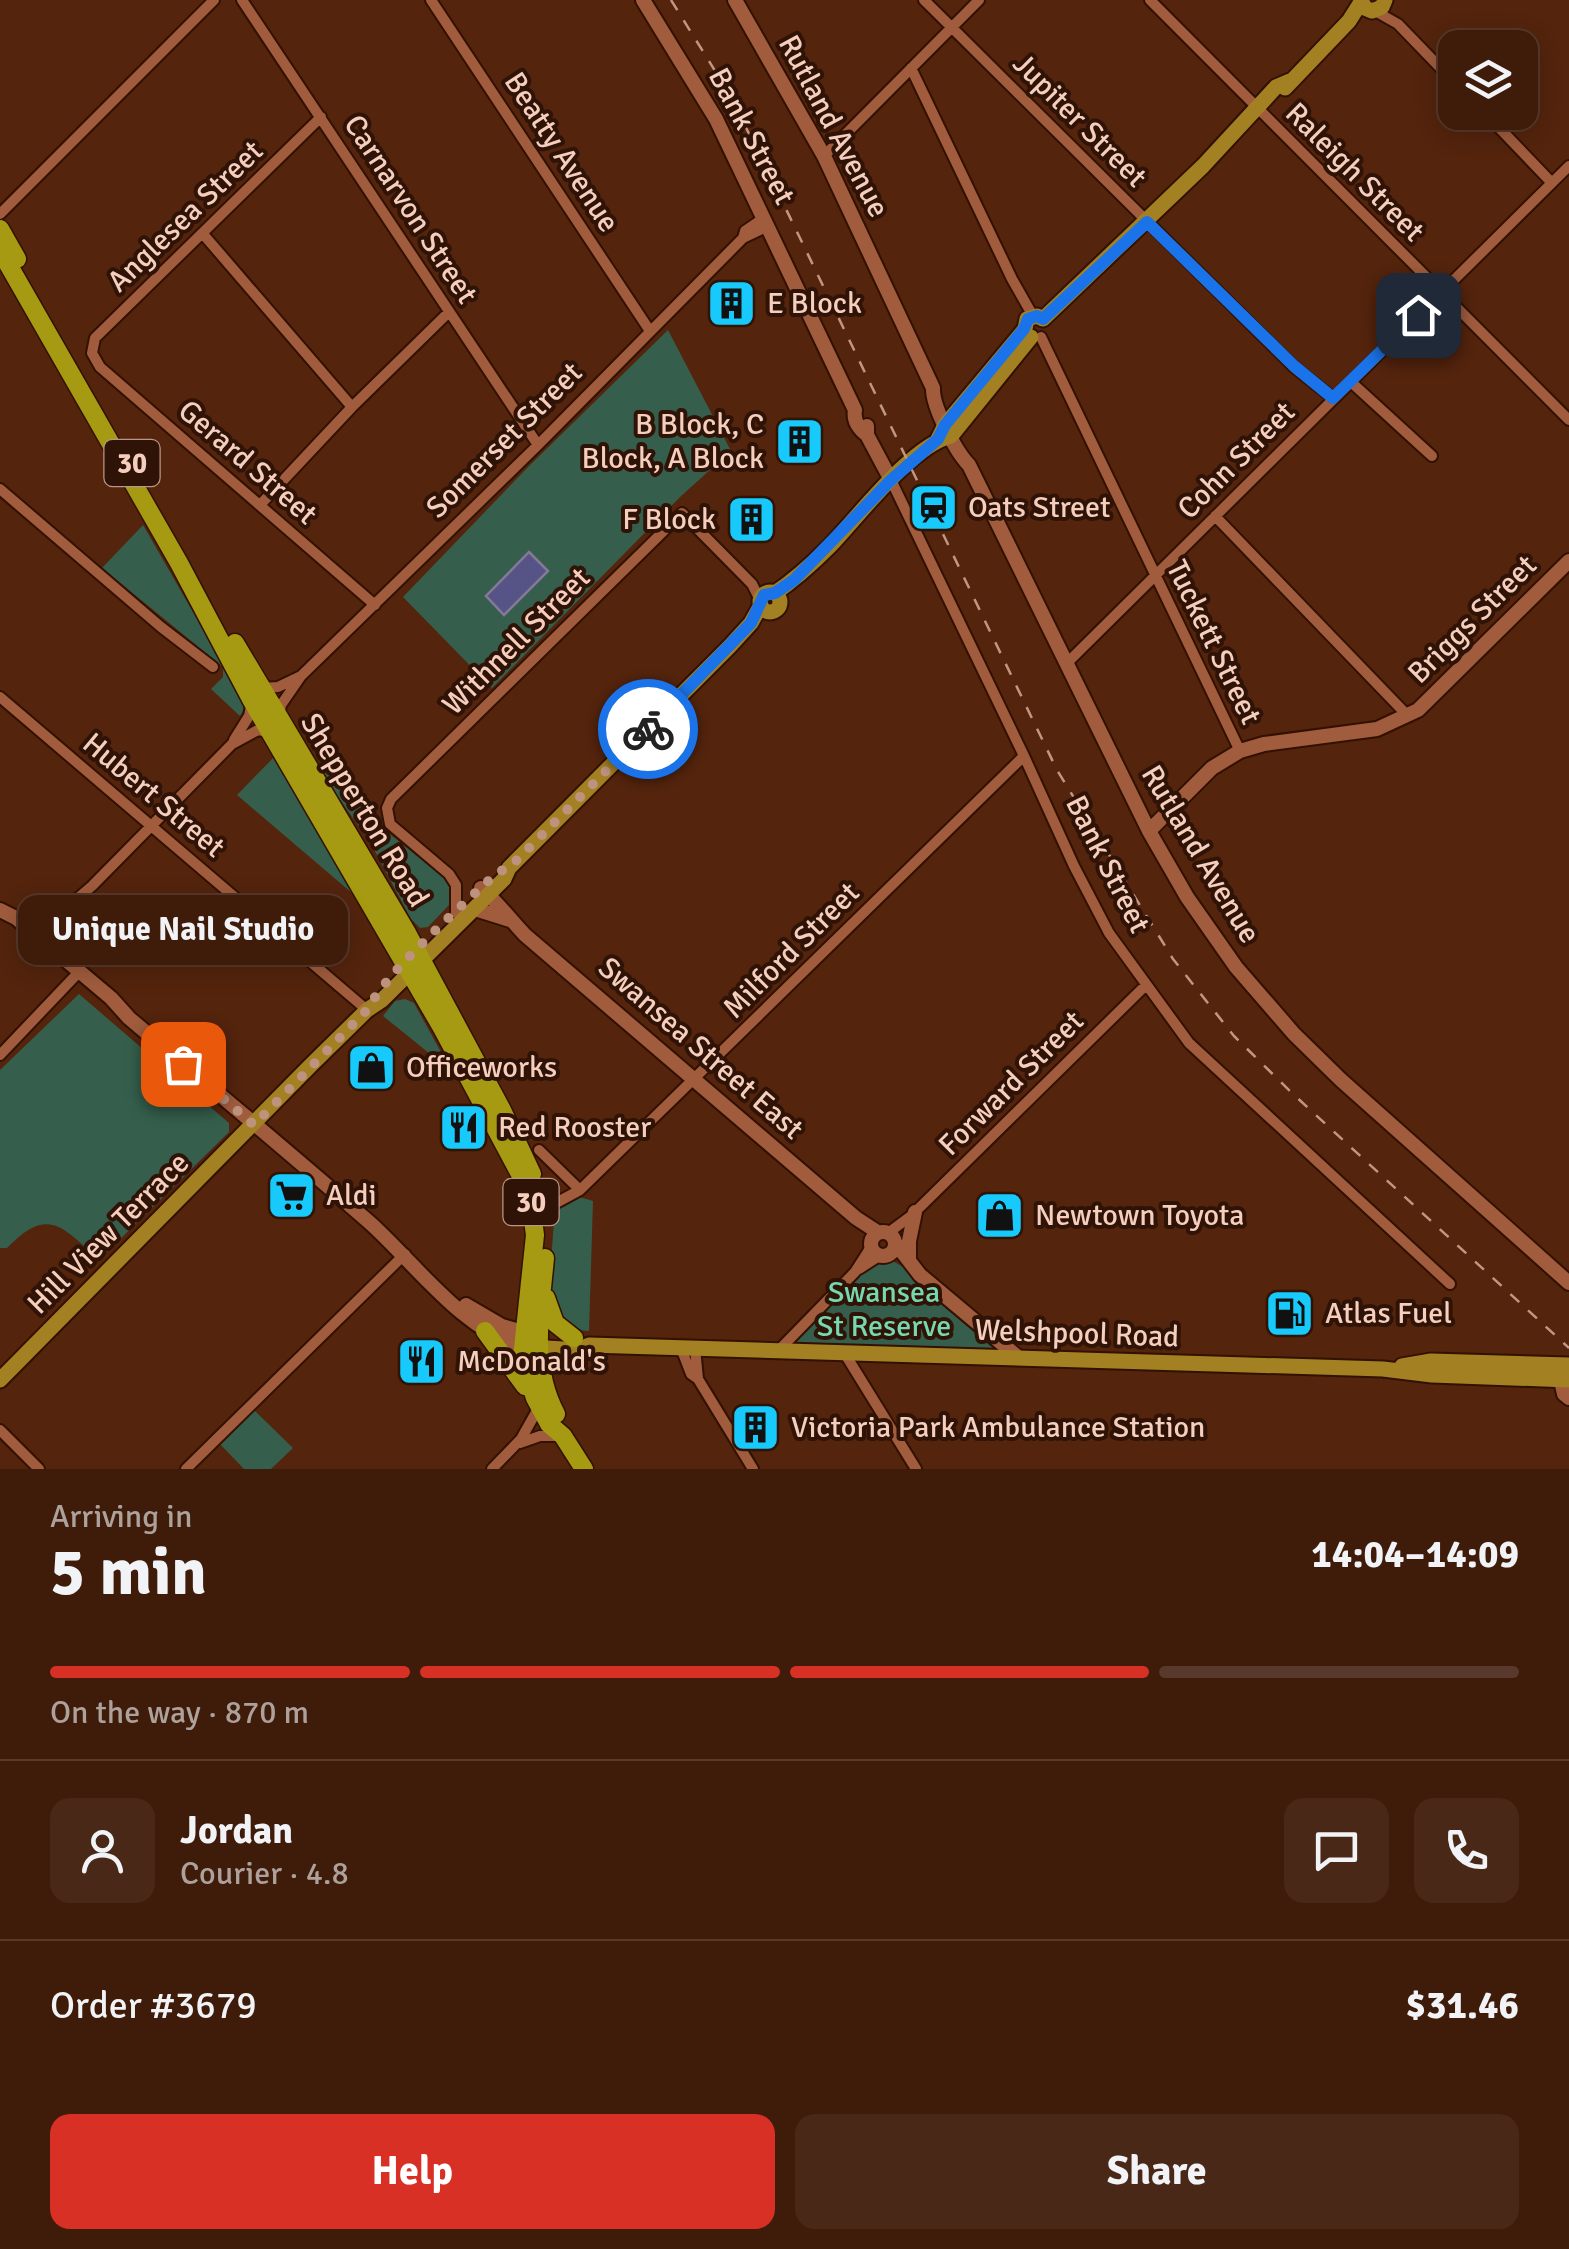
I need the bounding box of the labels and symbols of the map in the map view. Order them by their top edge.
street label: Rutland Avenue [770,29,897,224]
street label: Jupiter Street [1005,45,1155,195]
street label: Bank Street [700,62,803,211]
street label: Beatty Avenue [496,65,627,239]
street label: Raleigh Street [1277,95,1432,250]
street label: Carnarvon Street [336,108,485,311]
street label: Anglesea Street [100,133,271,300]
pin [1376,273,1461,358]
building icon: E Block [706,277,758,329]
place label: E Block [767,285,862,322]
street label: Somerset Street [419,355,590,526]
street label: Gerard Street [171,392,325,533]
street label: Cohn Street [1170,394,1303,527]
place label: B Block, C Block, A Block [581,406,764,477]
building icon: B Block, C Block, A Block [773,415,825,467]
road number: 30 [104,440,160,486]
station icon: Oats Street [907,481,959,533]
place label: Oats Street [968,489,1111,526]
building icon: F Block [725,493,777,545]
place label: F Block [622,501,716,538]
street label: Briggs Street [1400,547,1544,691]
street label: Tuckett Street [1158,554,1269,730]
street label: Withnell Street [435,560,598,723]
courier [598,679,698,779]
street label: Shepperton Road [292,707,437,914]
street label: Hubert Street [75,725,232,866]
street label: Rutland Avenue [1133,759,1268,950]
street label: Bank Street [1057,789,1158,939]
street label: Milford Street [715,874,867,1026]
callout: Unique Nail Studio [18,894,348,964]
street label: Swansea Street East [591,949,811,1147]
street label: Forward Street [931,1003,1092,1164]
pin [141,1022,226,1107]
shop icon: Officeworks [345,1041,397,1093]
place label: Officeworks [406,1049,557,1086]
restaurant icon: Red Rooster [437,1101,489,1153]
place label: Red Rooster [498,1109,651,1146]
street label: Hill View Terrace [20,1145,197,1322]
supermarket icon: Aldi [265,1169,317,1221]
place label: Aldi [326,1177,377,1214]
road number: 30 [504,1179,558,1225]
shop icon: Newtown Toyota [974,1189,1026,1241]
place label: Newtown Toyota [1035,1197,1244,1234]
park label: Swansea St Reserve [817,1274,951,1345]
fuel station icon: Atlas Fuel [1264,1287,1316,1339]
place label: Atlas Fuel [1325,1295,1452,1332]
street label: Welshpool Road [974,1311,1180,1356]
restaurant icon: McDonald's [396,1335,448,1387]
place label: McDonald's [457,1343,606,1380]
building icon: Victoria Park Ambulance Station [730,1401,782,1453]
place label: Victoria Park Ambulance Station [791,1409,1205,1446]

